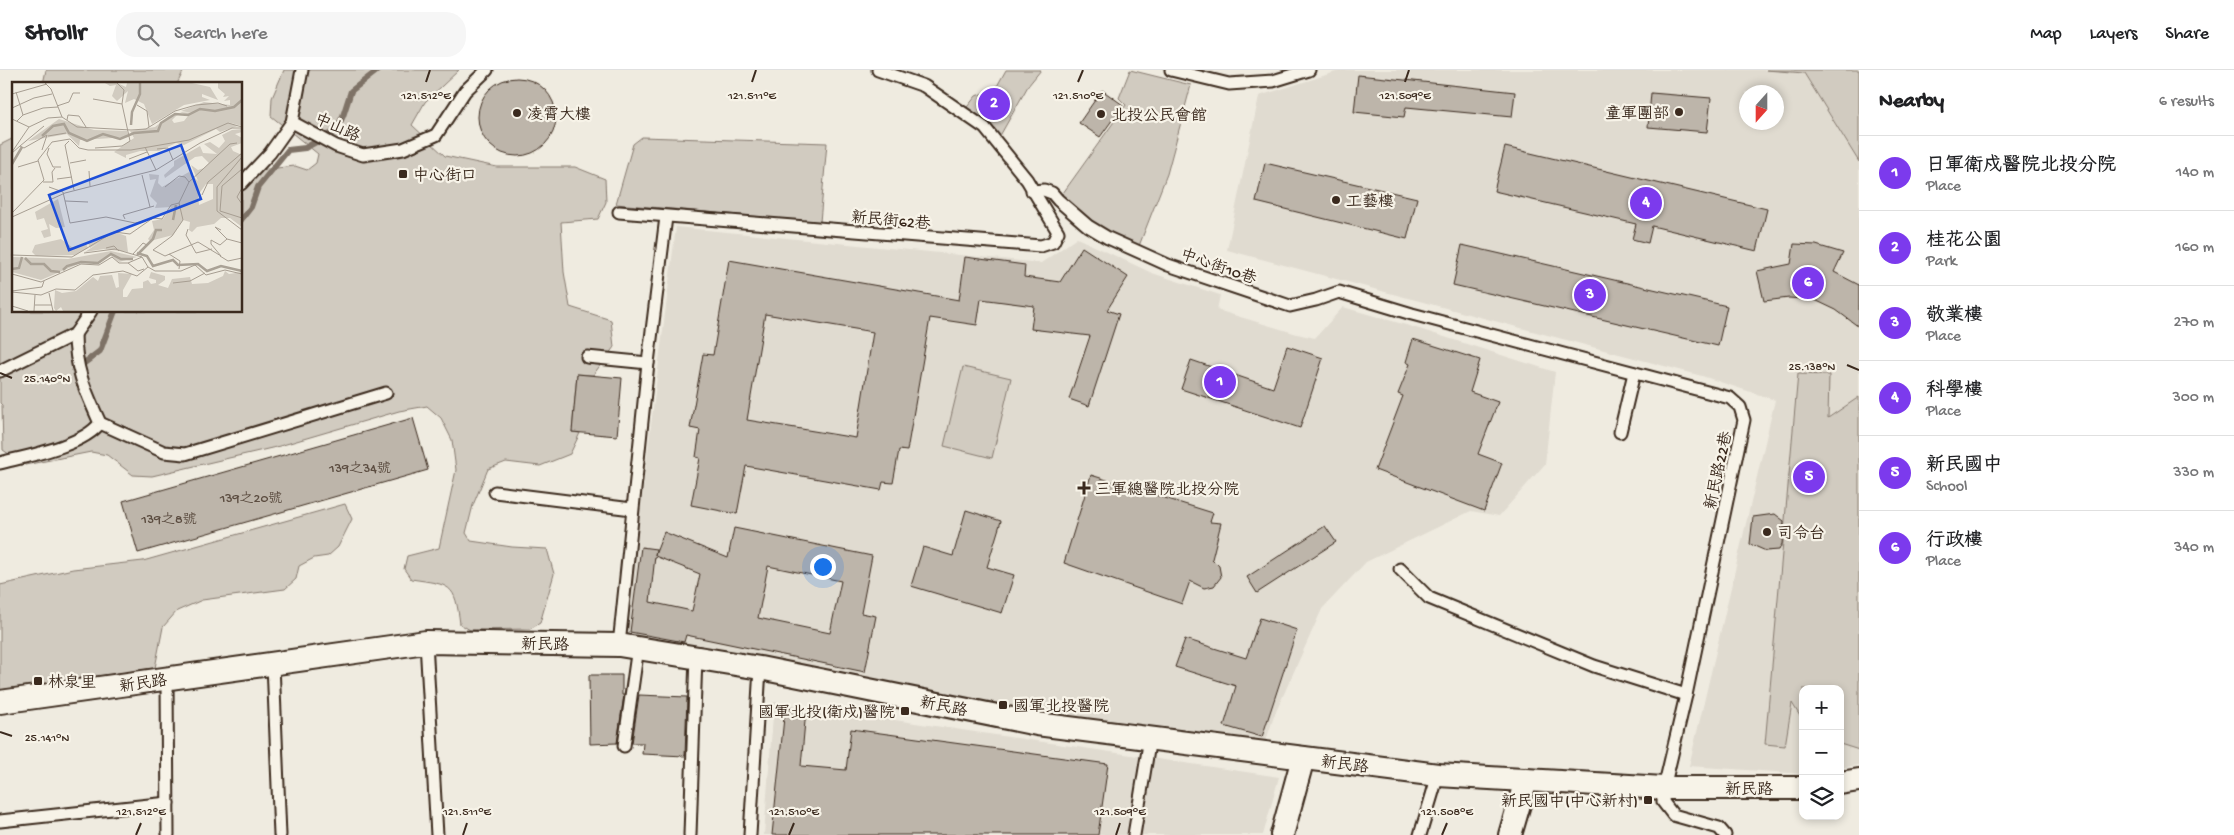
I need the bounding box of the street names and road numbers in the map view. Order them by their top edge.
street label: 中山路 [311,109,363,148]
street label: 新民街62巷 [850,208,932,235]
street label: 中心街10巷 [1177,244,1259,290]
street label: 新民路22巷 [1701,429,1738,512]
street label: 新民路 [521,635,569,656]
street label: 新民路 [118,671,169,698]
street label: 新民路 [918,693,969,722]
street label: 新民路 [1320,752,1370,779]
street label: 新民路 [1725,780,1773,801]

